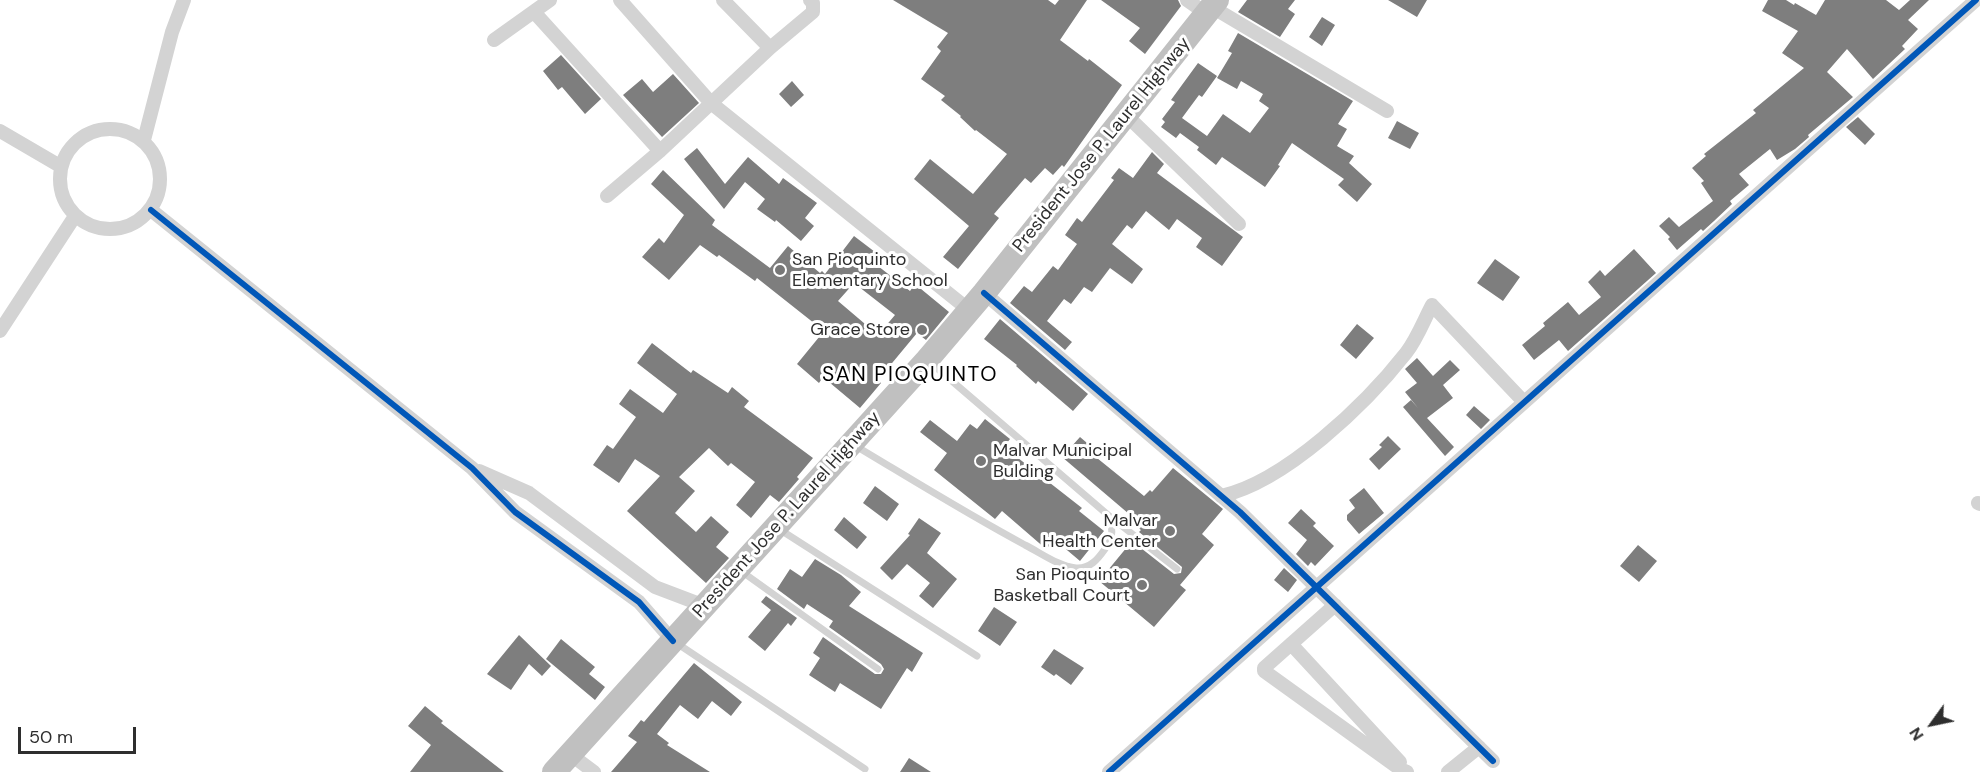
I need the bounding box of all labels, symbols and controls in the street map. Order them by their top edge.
street label: President Jose P. Laurel Highway [1009,33,1195,257]
place label: San Pioquinto Elementary School [792,249,948,292]
marker: San Pioquinto Elementary School [773,263,787,277]
place label: Grace Store [810,319,910,341]
marker: Grace Store [915,323,929,337]
district label: SAN PIOQUINTO [822,362,998,388]
street label: President Jose P. Laurel Highway [689,407,885,623]
place label: Malvar Municipal Bulding [993,440,1132,482]
marker: Malvar Municipal Bulding [974,454,988,468]
place label: Malvar Health Center [1042,510,1158,552]
marker: Malvar Health Center [1163,524,1177,538]
place label: San Pioquinto Basketball Court [993,564,1130,606]
marker: San Pioquinto Basketball Court [1135,578,1149,592]
north arrow [1902,694,1962,754]
scale bar [21,715,140,753]
text: N [1905,723,1928,745]
text: 50 m [29,725,73,749]

